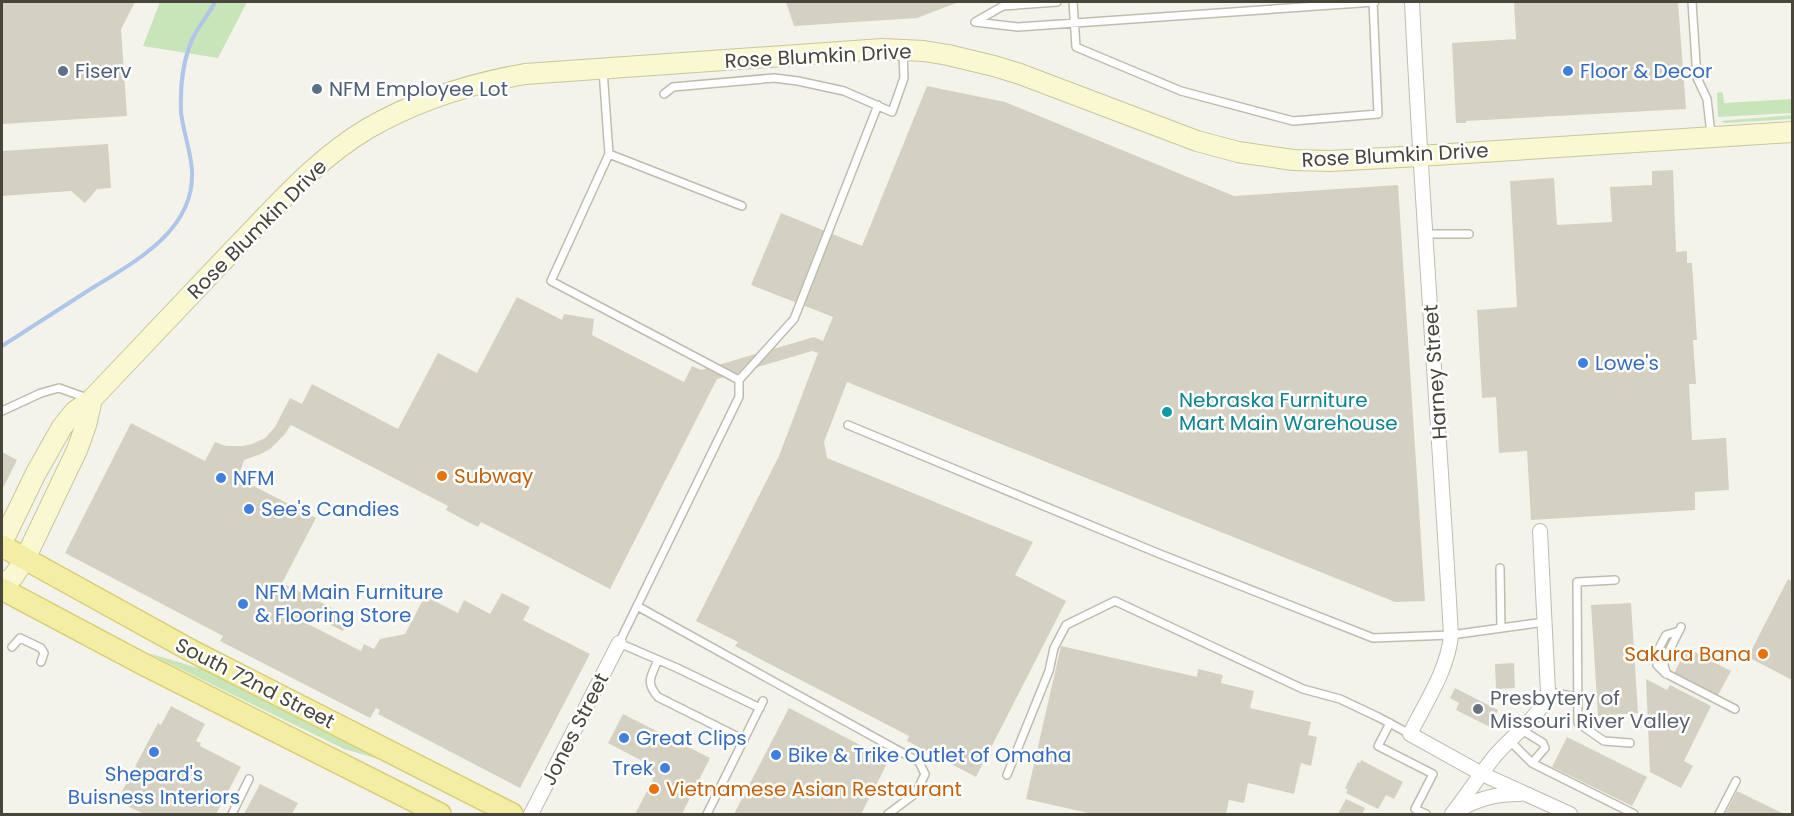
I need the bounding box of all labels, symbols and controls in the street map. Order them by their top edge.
street label: Rose Blumkin Drive [724,37,912,75]
place label: Fiserv [75,57,132,85]
place label: Floor & Decor [1580,57,1712,85]
marker: Fiserv [56,64,70,78]
marker: Floor & Decor [1561,64,1575,78]
place label: NFM Employee Lot [329,75,508,103]
marker: NFM Employee Lot [310,82,324,96]
street label: Rose Blumkin Drive [1301,136,1489,174]
street label: Rose Blumkin Drive [181,153,333,305]
street label: Harney Street [1416,304,1454,440]
place label: Lowe's [1595,349,1659,377]
marker: Lowe's [1576,356,1590,370]
place label: Nebraska Furniture Mart Main Warehouse [1179,386,1398,437]
marker: Nebraska Furniture Mart Main Warehouse [1160,405,1174,419]
place label: Subway [454,462,533,490]
place label: NFM [233,464,274,492]
marker: Subway [435,469,449,483]
marker: NFM [214,471,228,485]
place label: See's Candies [261,495,400,523]
marker: See's Candies [242,502,256,516]
place label: NFM Main Furniture & Flooring Store [255,578,444,629]
marker: NFM Main Furniture & Flooring Store [236,597,250,611]
street label: South 72nd Street [171,631,339,735]
place label: Sakura Bana [1624,640,1751,668]
marker: Sakura Bana [1756,647,1770,661]
street label: Jones Street [535,668,615,790]
place label: Presbytery of Missouri River Valley [1490,684,1690,735]
marker: Presbytery of Missouri River Valley [1471,702,1485,716]
place label: Great Clips [636,724,747,752]
marker: Great Clips [617,731,631,745]
place label: Bike & Trike Outlet of Omaha [788,741,1071,769]
marker: Shepard's Buisness Interiors [147,745,161,759]
marker: Bike & Trike Outlet of Omaha [769,748,783,762]
place label: Trek [612,754,654,782]
place label: Shepard's Buisness Interiors [68,760,240,811]
marker: Trek [658,761,672,775]
place label: Vietnamese Asian Restaurant [666,775,962,803]
marker: Vietnamese Asian Restaurant [647,782,661,796]

